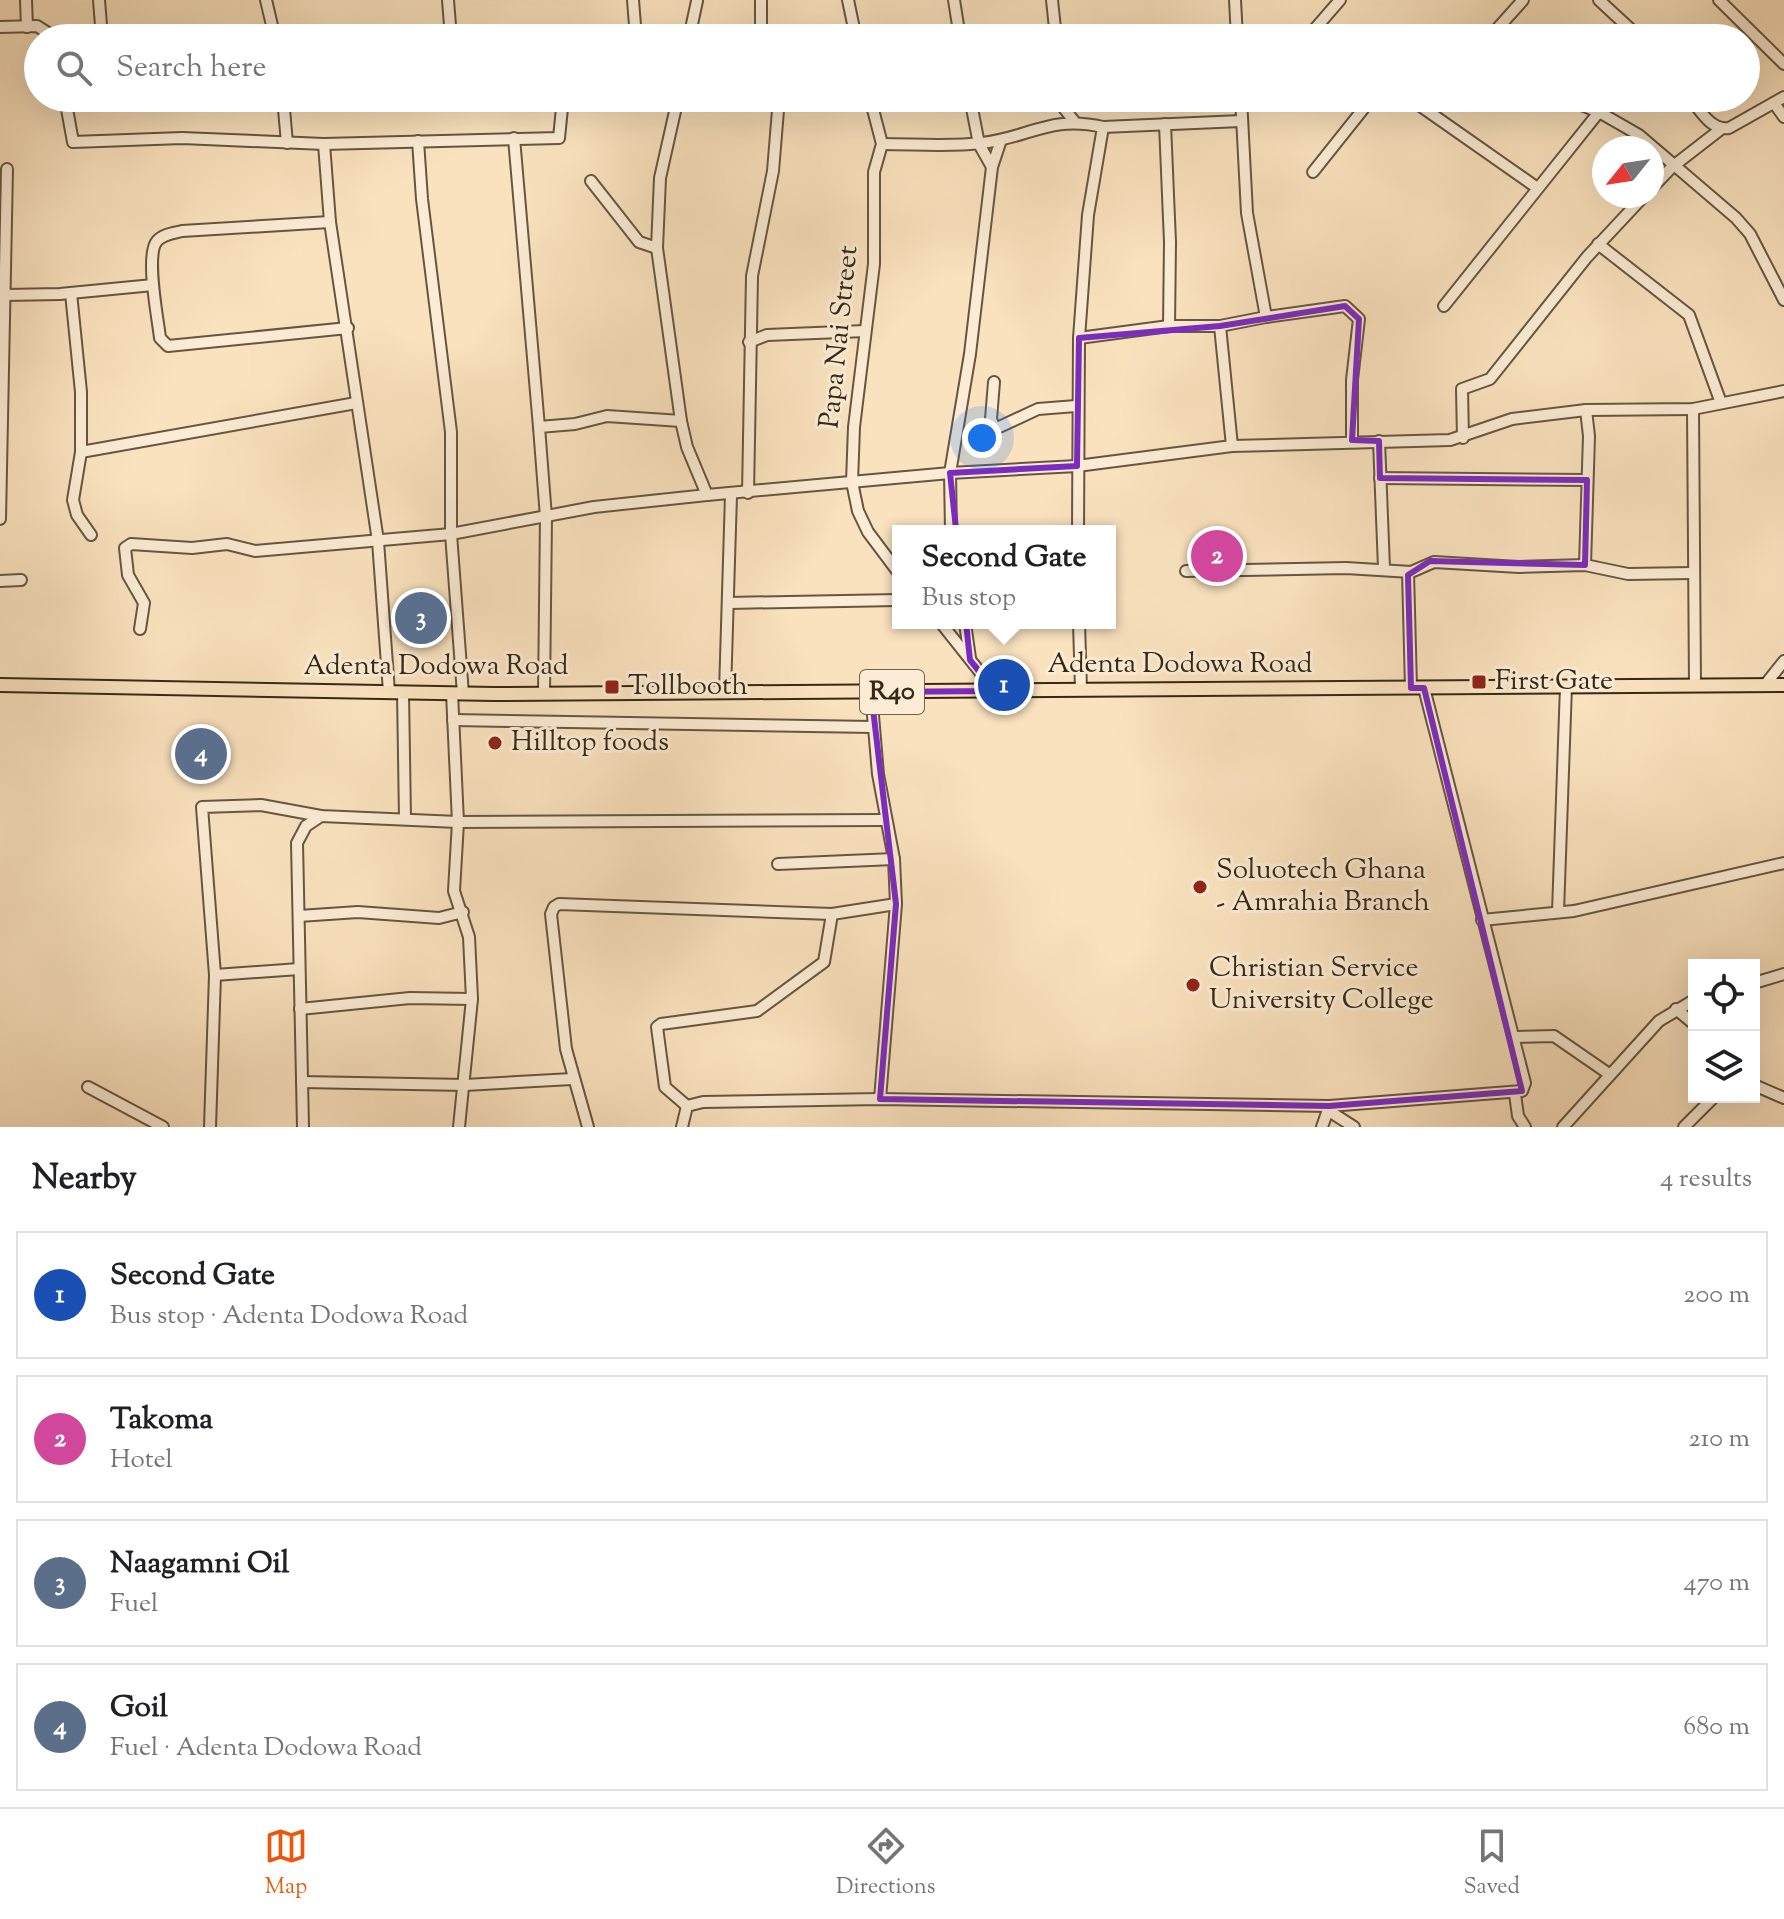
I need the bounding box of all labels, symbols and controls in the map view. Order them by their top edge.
search box [24,24,1760,112]
icon: search [52,46,96,90]
text: Search here [116,47,266,90]
north arrow [1592,136,1664,208]
street label: Papa Nai Street [811,243,870,430]
your location [962,418,1002,458]
popup [892,525,1116,629]
pin: 2 [1191,526,1243,586]
text: Second Gate [922,537,1086,580]
text: Bus stop [922,580,1016,617]
pin: 3 [395,588,447,648]
street label: Adenta Dodowa Road [1048,645,1313,685]
street label: Adenta Dodowa Road [304,647,569,687]
pin: 1 [978,655,1030,715]
place label: First Gate [1495,662,1613,702]
place label: Tollbooth [628,667,748,707]
road number: R40 [860,670,924,714]
marker: First Gate [1470,673,1488,691]
marker: Tollbooth [603,678,621,696]
place label: Hilltop foods [511,723,669,763]
pin: 4 [175,724,227,784]
marker: Hilltop foods [486,734,504,752]
place label: Soluotech Ghana - Amrahia Branch [1216,851,1430,923]
marker: Soluotech Ghana - Amrahia Branch [1191,878,1209,896]
place label: Christian Service University College [1209,949,1434,1021]
map controls [1688,959,1760,1103]
button: locate [1688,959,1760,1031]
marker: Christian Service University College [1184,976,1202,994]
button: layers [1688,1031,1760,1103]
text: Nearby [32,1155,137,1204]
text: 4 results [1660,1161,1752,1198]
text: Second Gate [110,1255,275,1298]
text: 1 [56,1277,64,1314]
text: 200 m [1683,1277,1750,1314]
text: Bus stop · Adenta Dodowa Road [110,1298,468,1335]
text: Takoma [110,1399,213,1442]
text: 2 [54,1421,66,1458]
text: 210 m [1688,1421,1750,1458]
text: Hotel [110,1442,173,1479]
text: Naagamni Oil [110,1543,289,1586]
text: 3 [55,1565,65,1602]
text: 470 m [1684,1565,1750,1602]
text: Fuel [110,1586,158,1623]
text: Goil [110,1687,168,1730]
text: 4 [53,1709,67,1746]
text: 680 m [1683,1709,1750,1746]
text: Fuel · Adenta Dodowa Road [110,1730,422,1767]
tab: Map [264,1824,308,1904]
tab: Directions [836,1824,935,1904]
tab: Saved [1463,1824,1520,1904]

